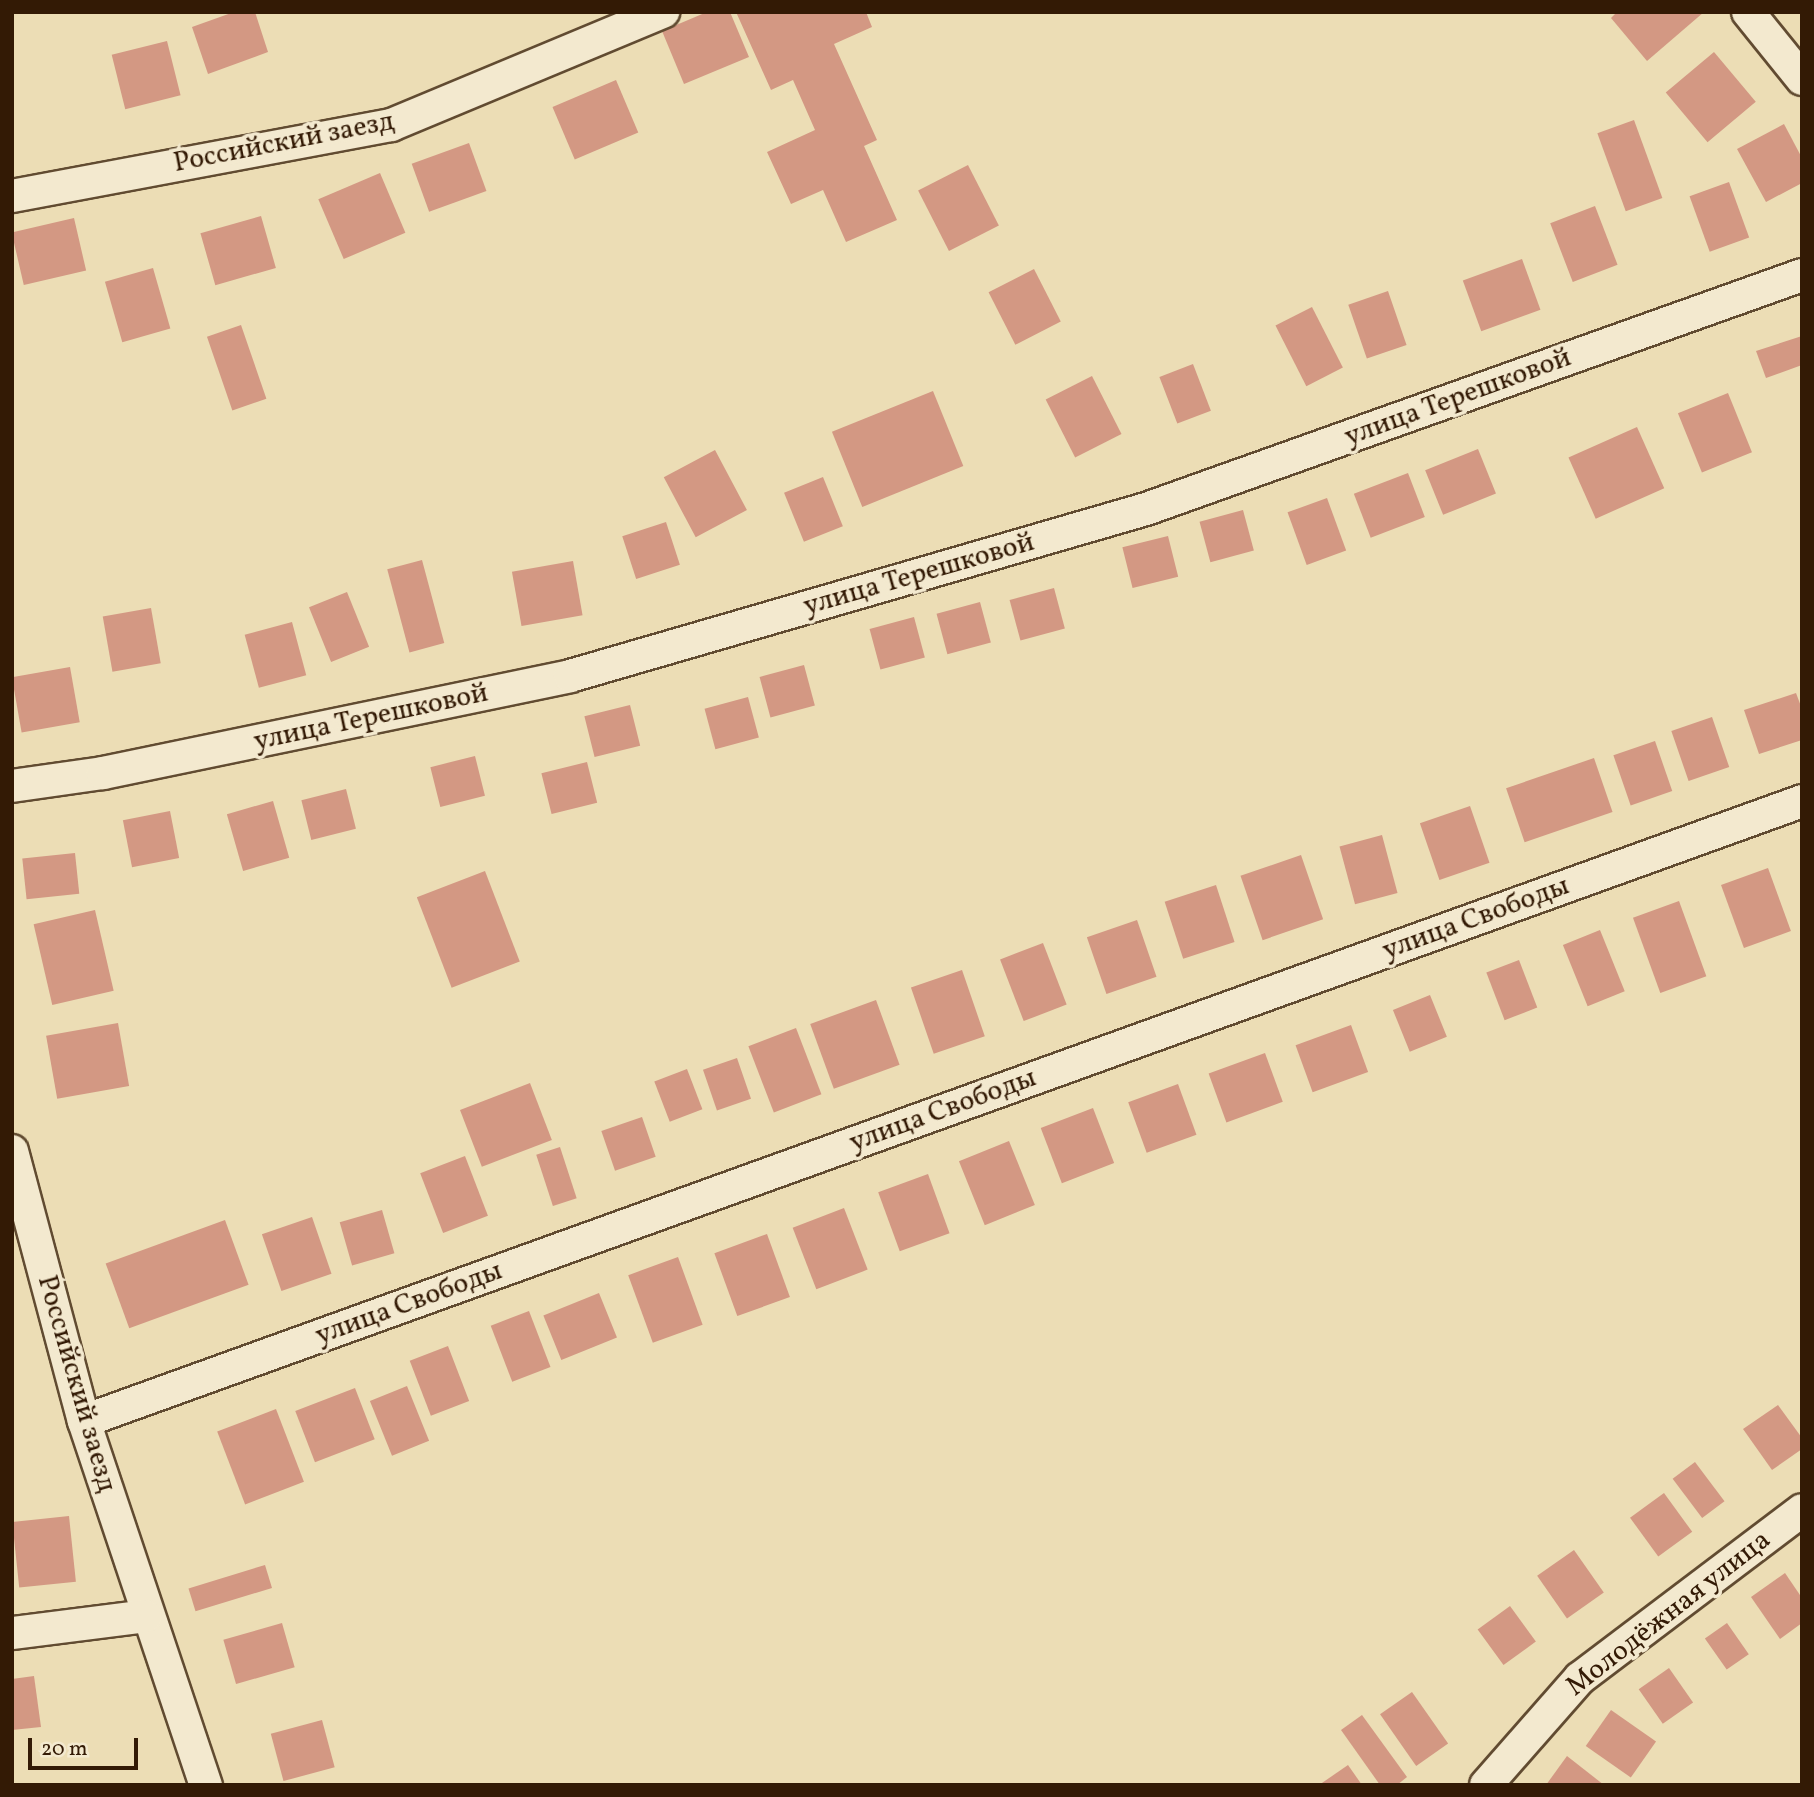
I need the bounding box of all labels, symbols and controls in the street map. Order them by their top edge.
street label: Российский заезд [171,105,397,181]
street label: улица Терешковой [1340,341,1576,455]
street label: улица Терешковой [799,526,1039,624]
street label: улица Терешковой [250,677,492,759]
street label: улица Свободы [1378,870,1574,968]
street label: улица Свободы [845,1062,1041,1160]
street label: улица Свободы [311,1255,507,1353]
street label: Российский заезд [29,1272,123,1496]
street label: Молодёжная улица [1560,1523,1778,1705]
scale bar [32,1724,142,1768]
text: 20 m [41,1735,87,1764]

